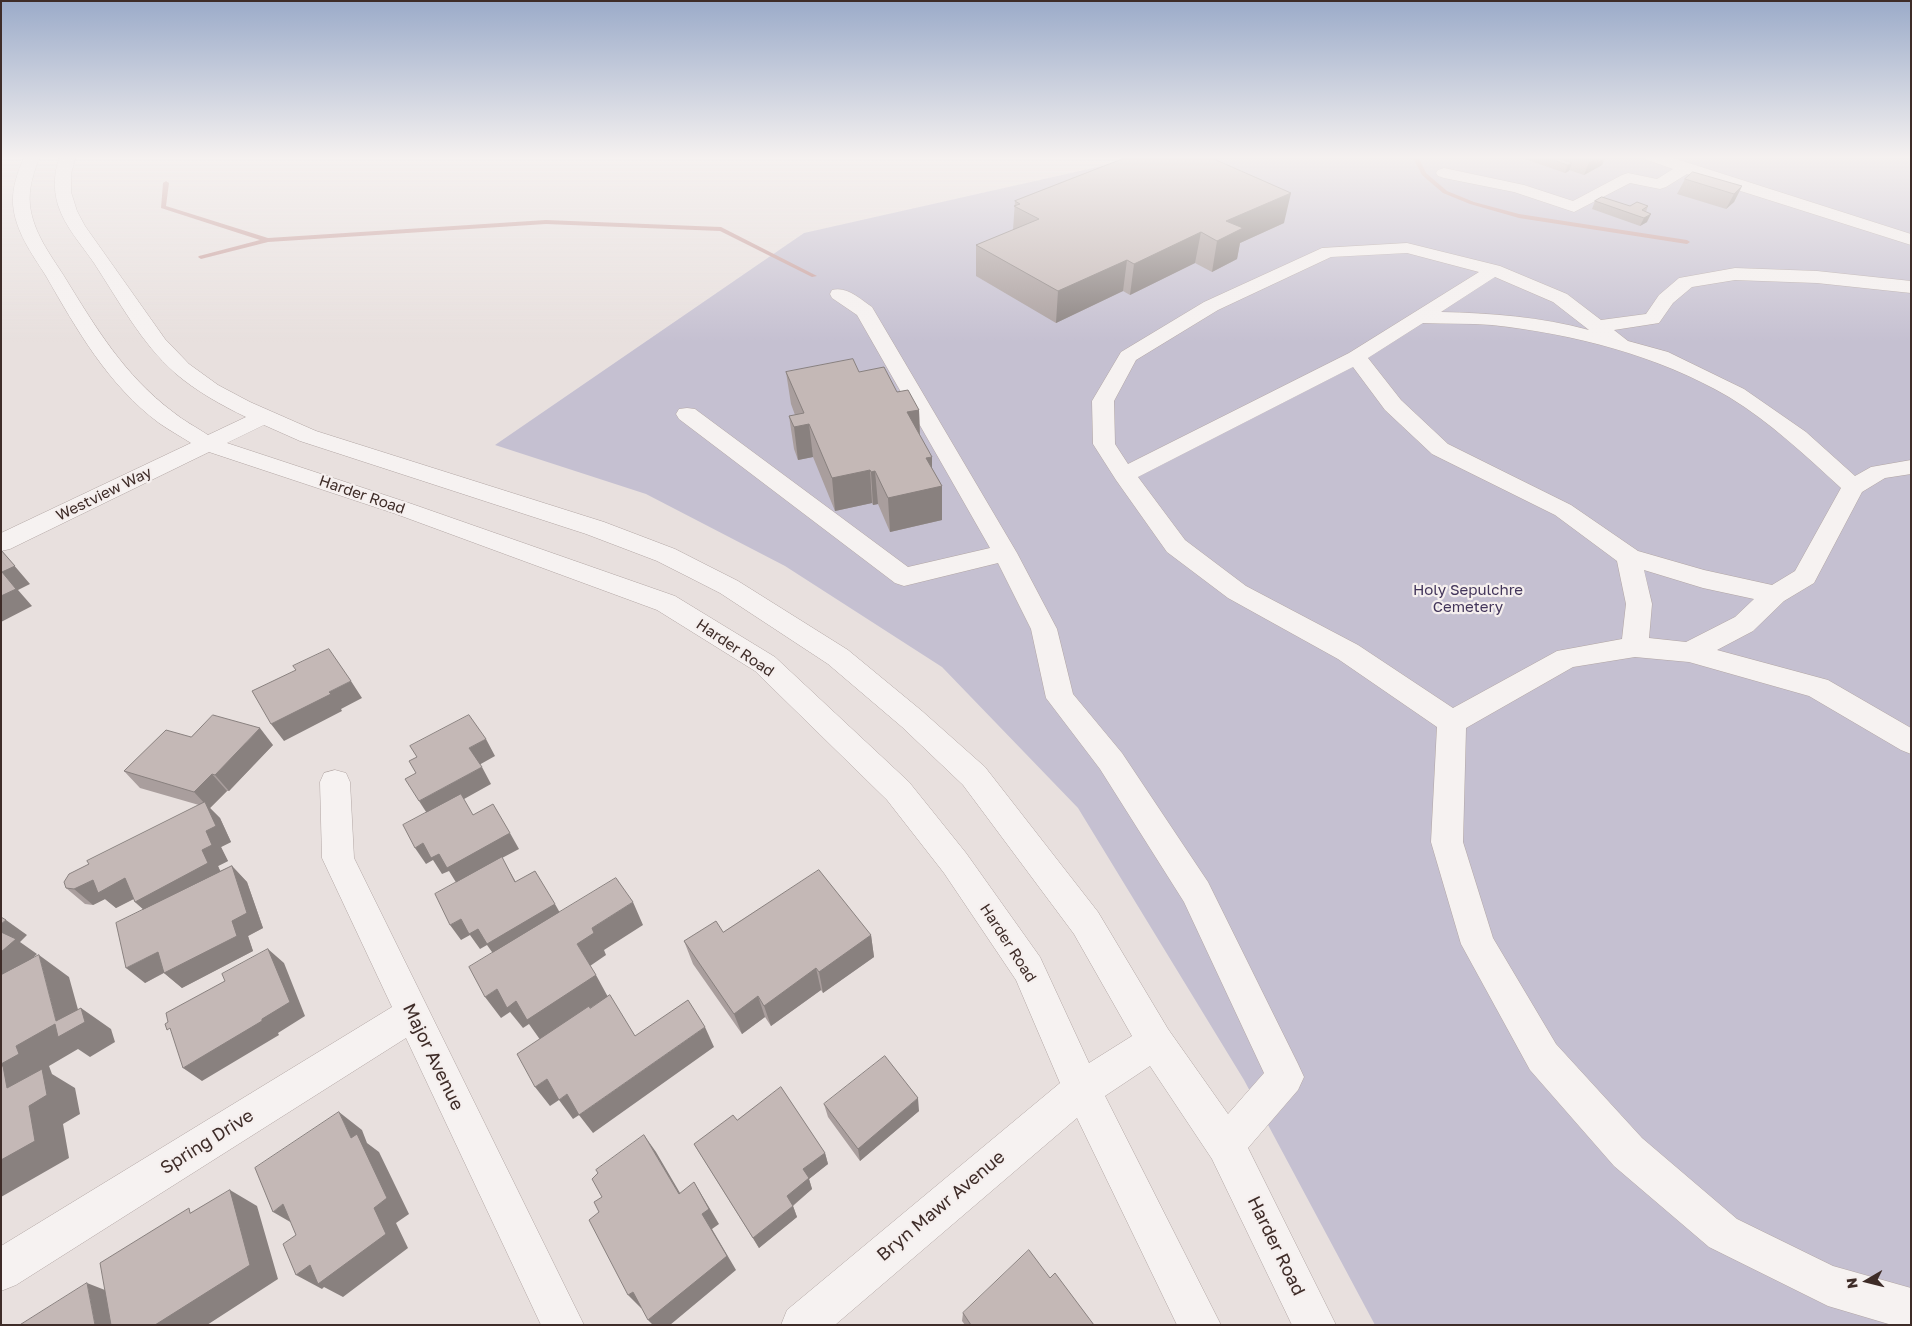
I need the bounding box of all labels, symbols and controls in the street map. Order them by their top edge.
street label: Westview Way [53,463,155,525]
street label: Harder Road [317,472,407,518]
park label: Holy Sepulchre Cemetery [1413,581,1523,616]
street label: Harder Road [693,615,777,681]
street label: Harder Road [976,900,1040,986]
street label: Major Avenue [398,1000,468,1114]
street label: Spring Drive [156,1105,258,1179]
street label: Bryn Mawr Avenue [873,1146,1009,1266]
street label: Harder Road [1243,1193,1309,1299]
north arrow [1842,1256,1892,1306]
text: N [1842,1277,1861,1290]

